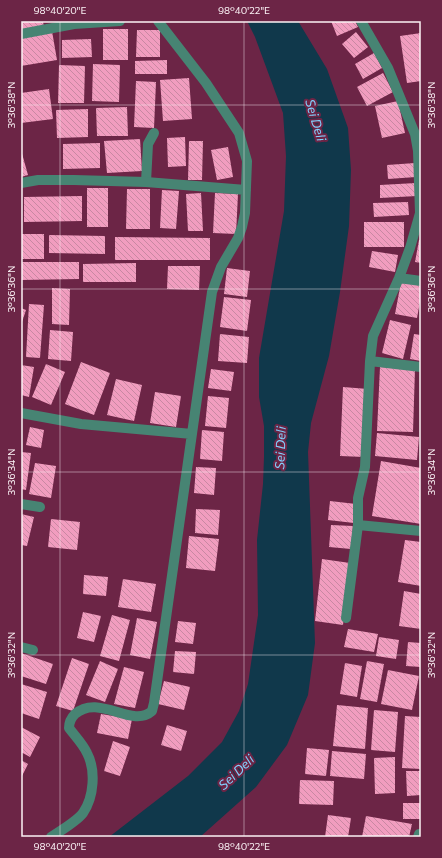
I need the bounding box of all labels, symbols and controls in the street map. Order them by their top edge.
text: 98°40'20"E [33,4,87,16]
text: 98°40'22"E [218,4,270,16]
text: 3°36'38"N [5,81,17,129]
text: 3°36'38"N [425,81,437,129]
water label: Sei Deli [302,97,330,144]
text: 3°36'36"N [5,265,17,313]
text: 3°36'36"N [425,265,437,313]
water label: Sei Deli [271,425,289,470]
text: 3°36'34"N [5,448,17,496]
text: 3°36'34"N [425,448,437,496]
text: 3°36'32"N [5,632,17,678]
text: 3°36'32"N [425,632,437,678]
water label: Sei Deli [215,751,258,793]
text: 98°40'20"E [33,840,87,852]
text: 98°40'22"E [218,840,270,852]

